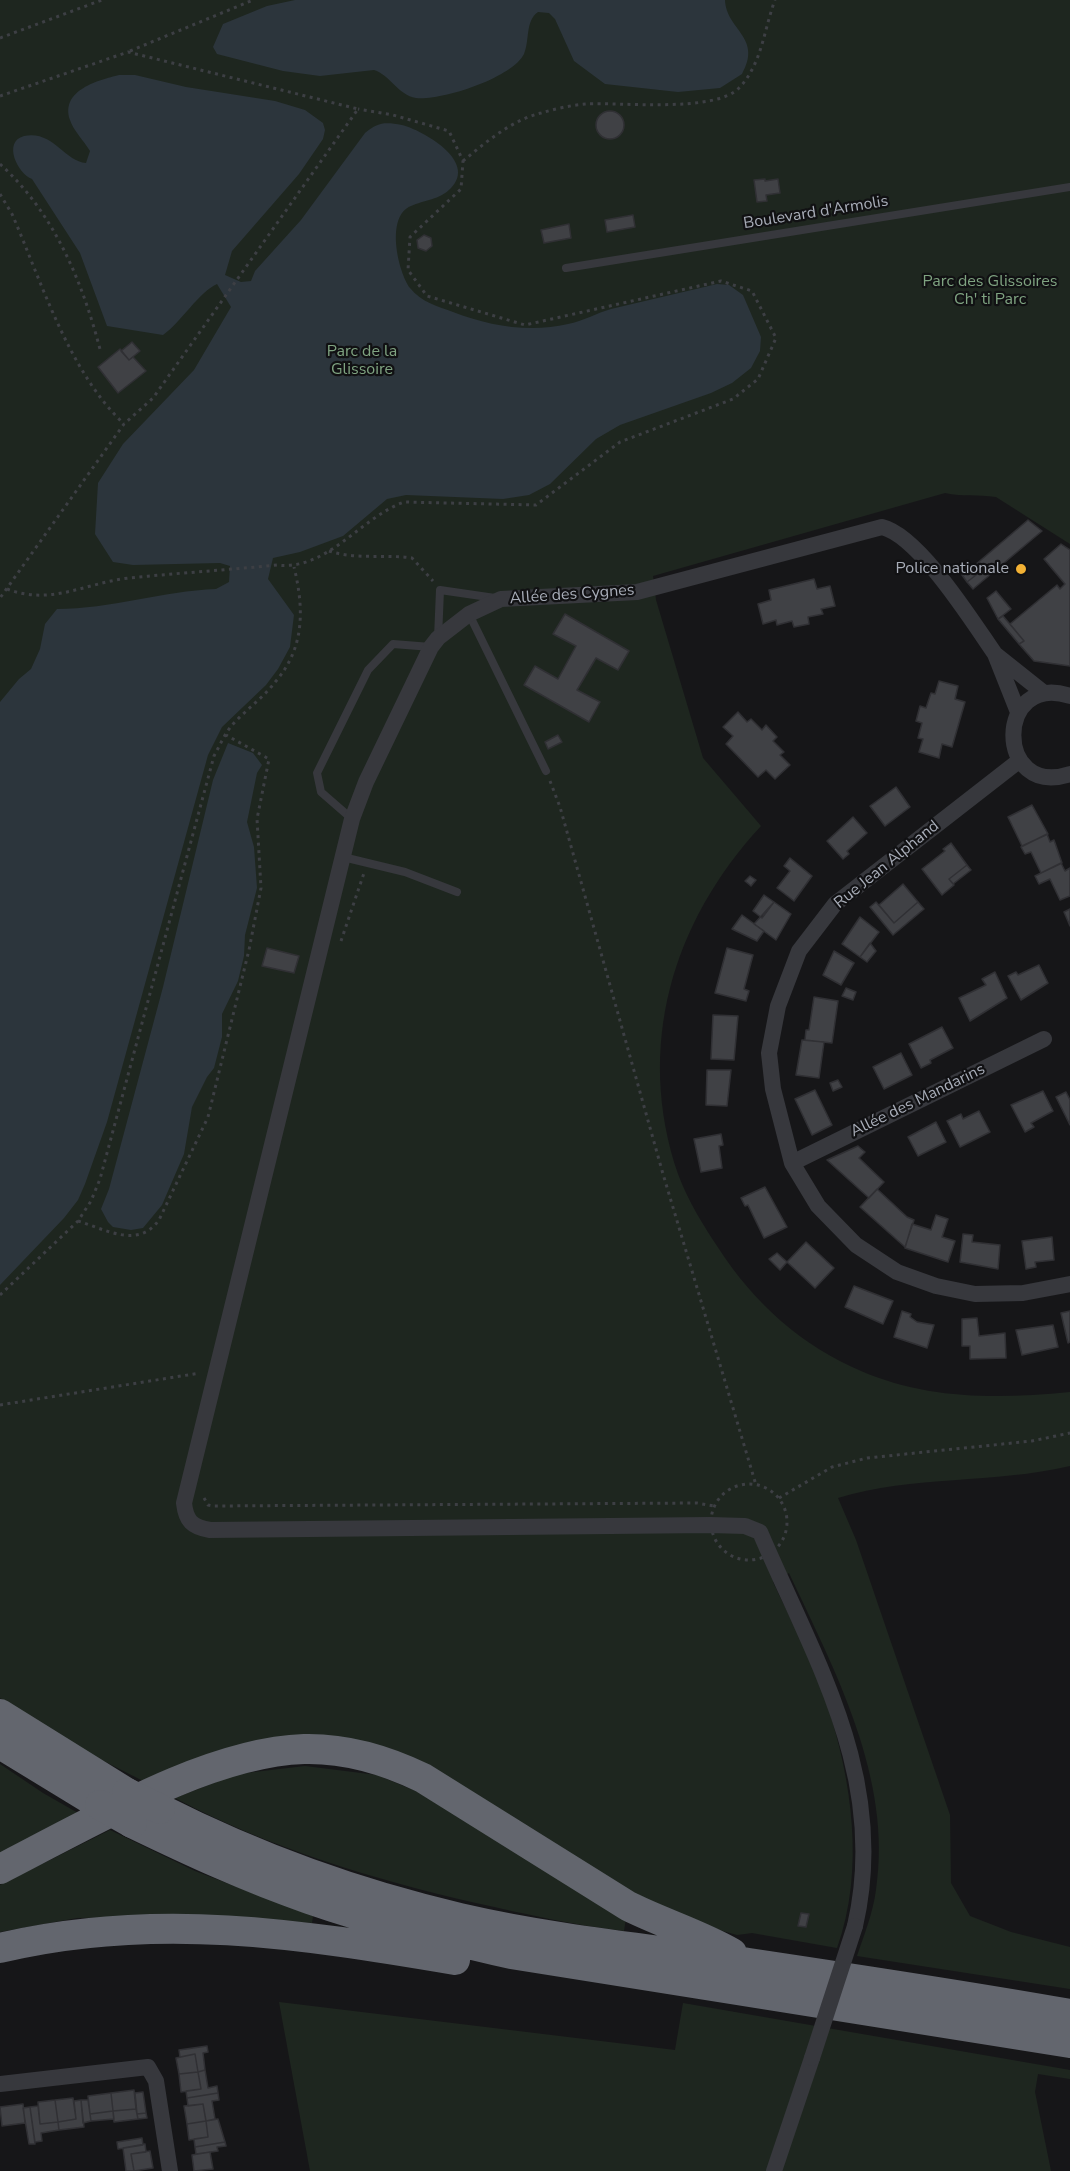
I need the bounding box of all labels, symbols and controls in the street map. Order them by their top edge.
street label: Boulevard d'Armolis [742,192,890,234]
park label: Parc des Glissoires Ch' ti Parc [923,272,1057,310]
park label: Parc de la Glissoire [327,342,397,380]
place label: Police nationale [896,559,1009,579]
marker: Police nationale [1014,562,1028,576]
street label: Allée des Cygnes [509,581,635,609]
street label: Rue Jean Alphand [831,817,943,913]
street label: Allée des Mandarins [848,1060,988,1142]

